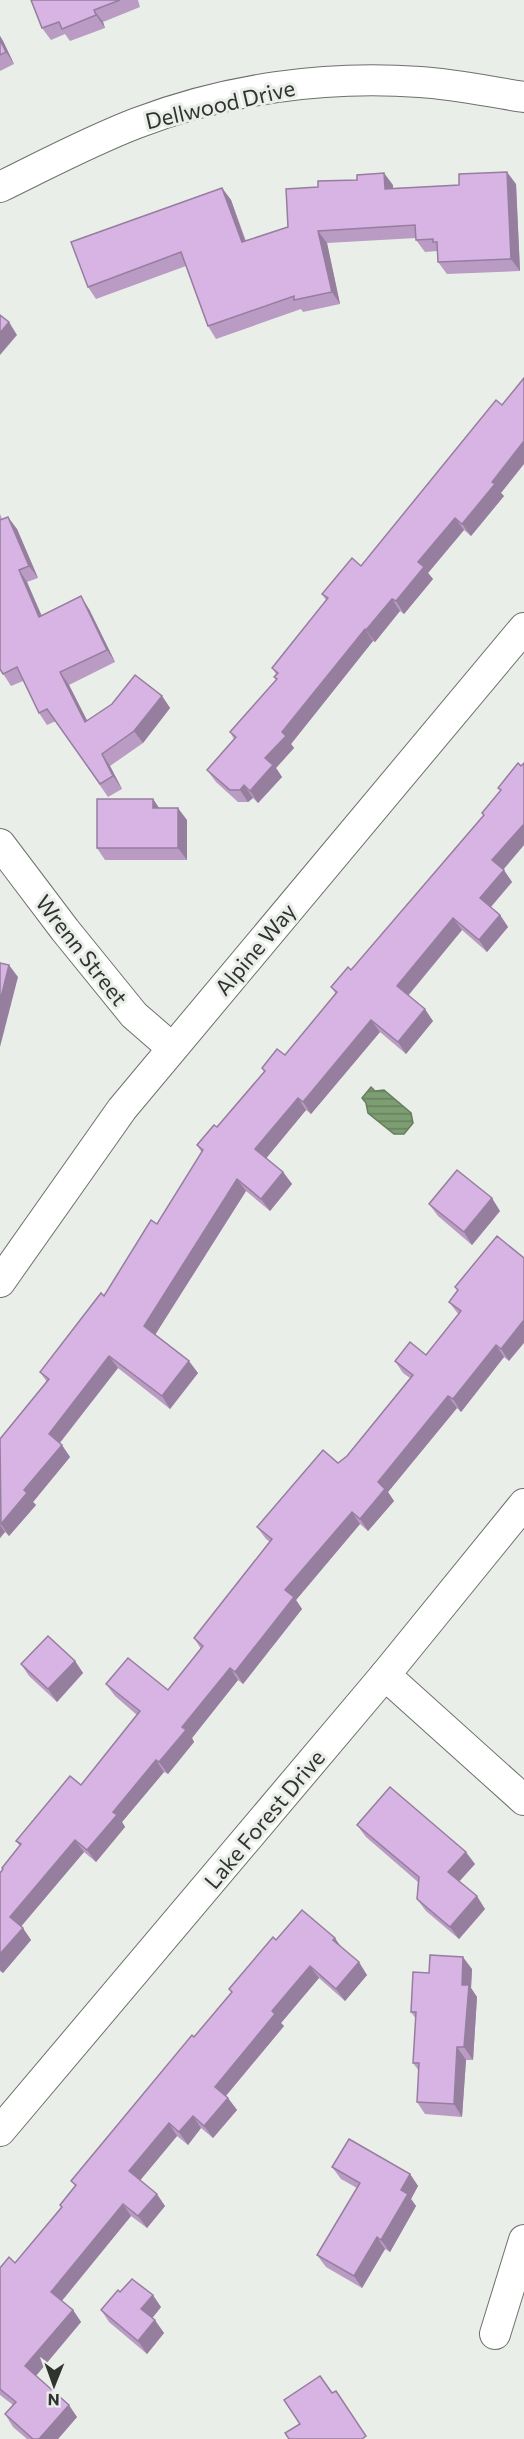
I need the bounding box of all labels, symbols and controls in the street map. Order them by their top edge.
street label: Dellwood Drive [143,74,297,134]
street label: Wrenn Street [30,889,134,1011]
street label: Alpine Way [209,898,301,1000]
street label: Lake Forest Drive [198,1744,330,1894]
north arrow [24,2355,84,2415]
text: N [48,2391,60,2410]

